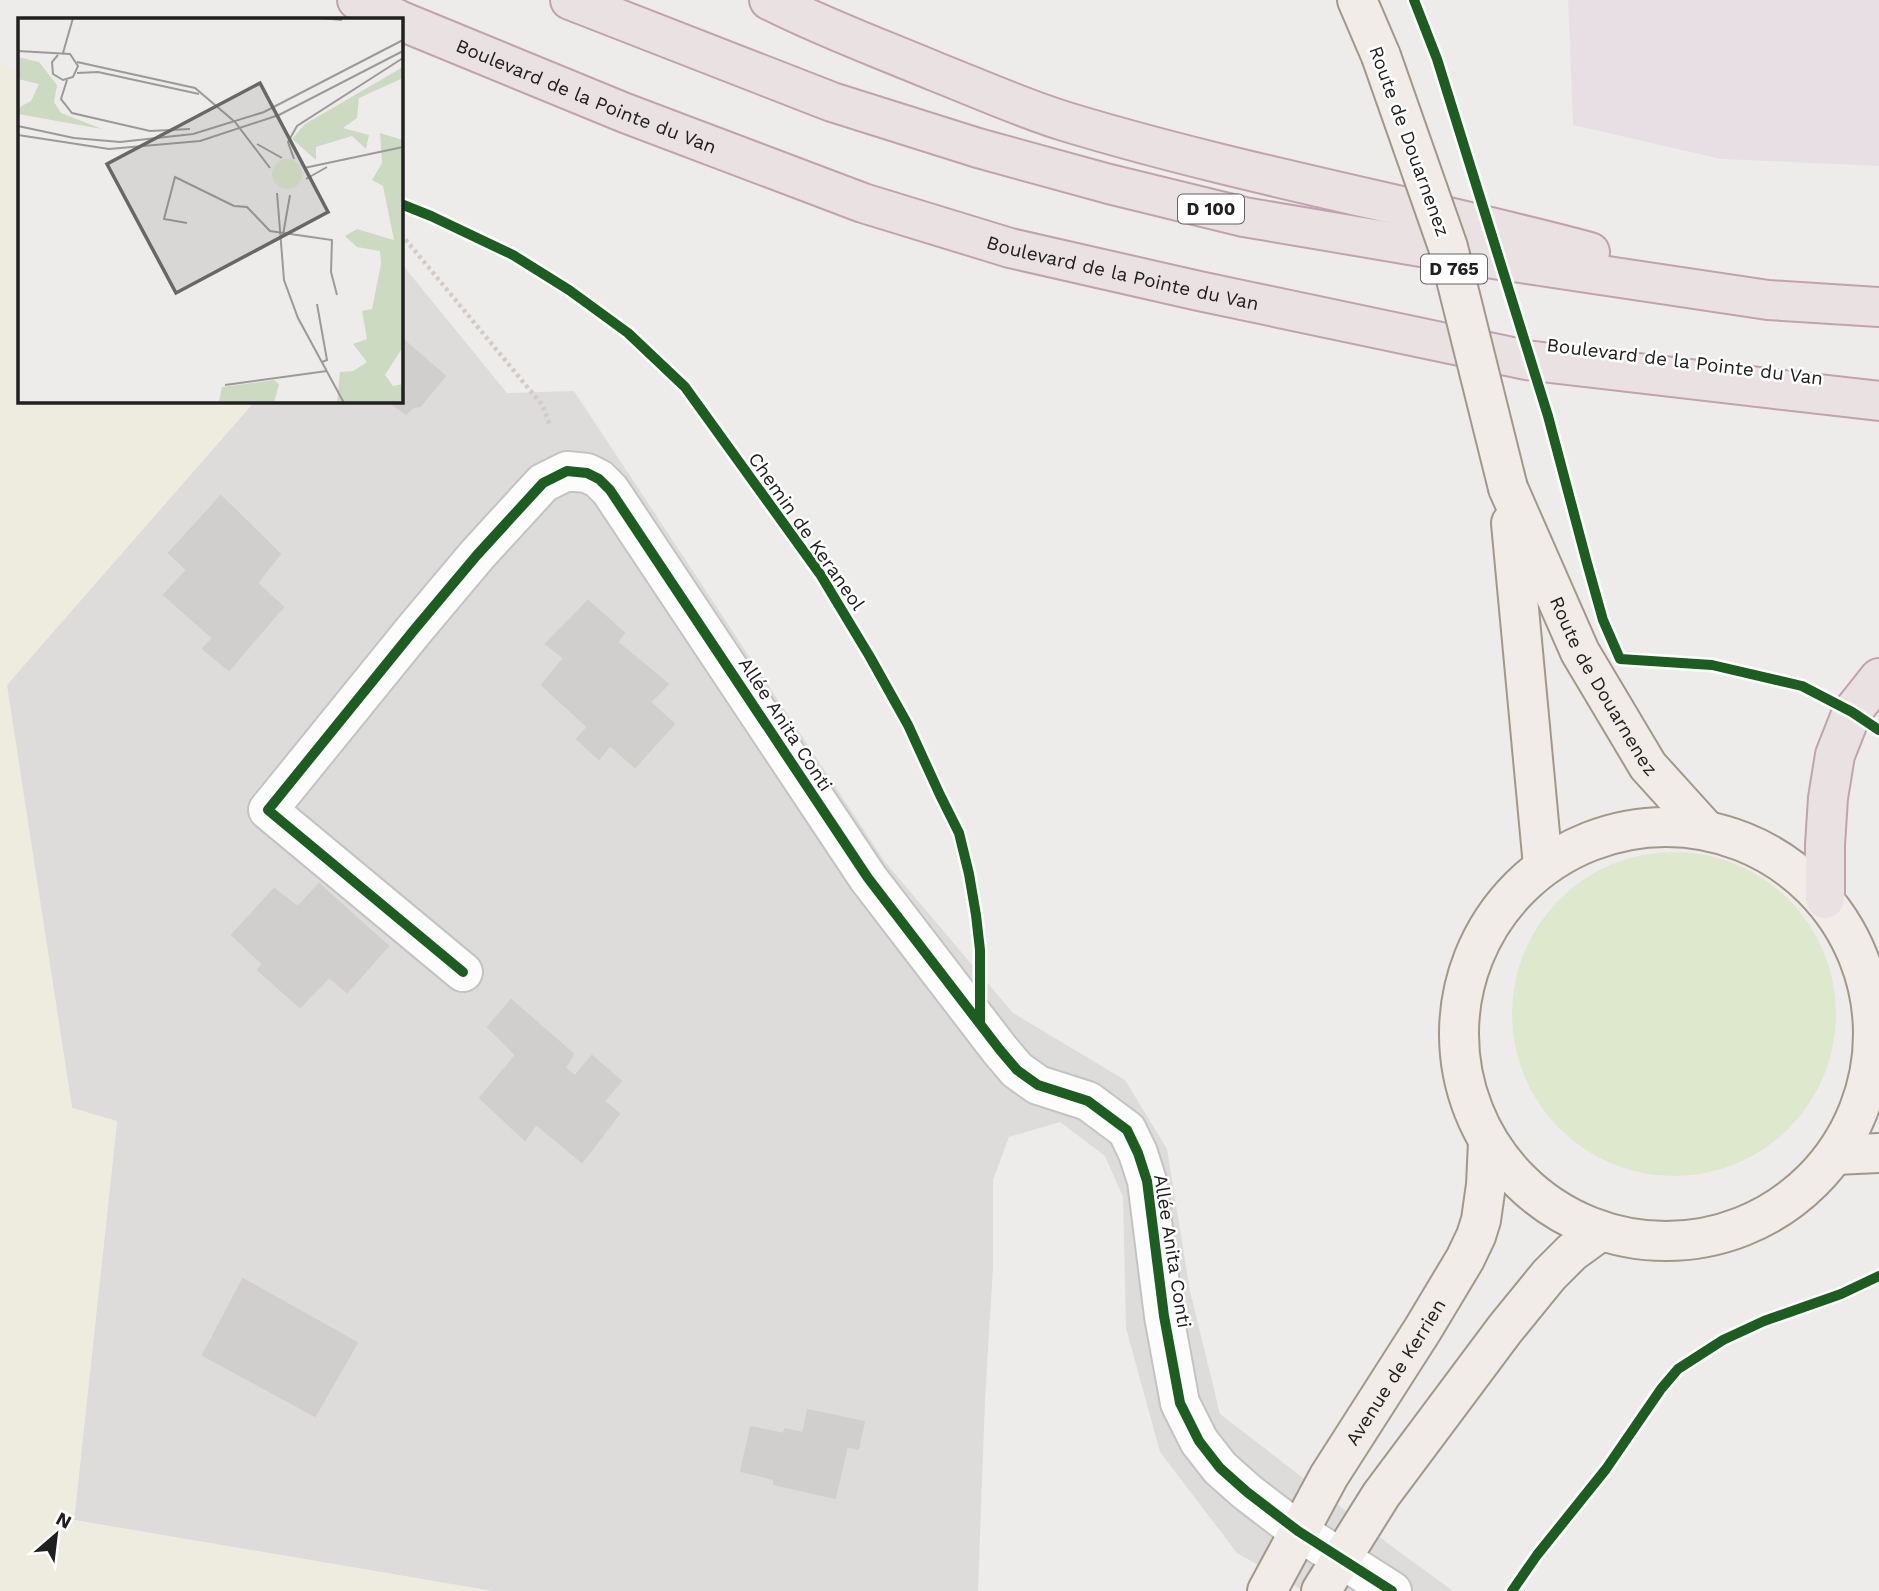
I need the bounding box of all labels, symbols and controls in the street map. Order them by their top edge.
inset map [18,18,402,402]
street label: Boulevard de la Pointe du Van [453,34,720,159]
street label: Route de Douarnenez [1364,43,1455,240]
road number: D 100 [1178,194,1244,224]
street label: Boulevard de la Pointe du Van [984,231,1261,315]
road number: D 765 [1421,255,1487,284]
street label: Boulevard de la Pointe du Van [1545,333,1824,390]
street label: Chemin de Keraneol [743,448,870,615]
street label: Route de Douarnenez [1545,593,1662,781]
street label: Allée Anita Conti [734,653,837,796]
street label: Allée Anita Conti [1149,1173,1196,1329]
street label: Avenue de Kerrien [1341,1295,1450,1450]
north arrow [21,1500,91,1570]
text: N [52,1507,75,1534]

